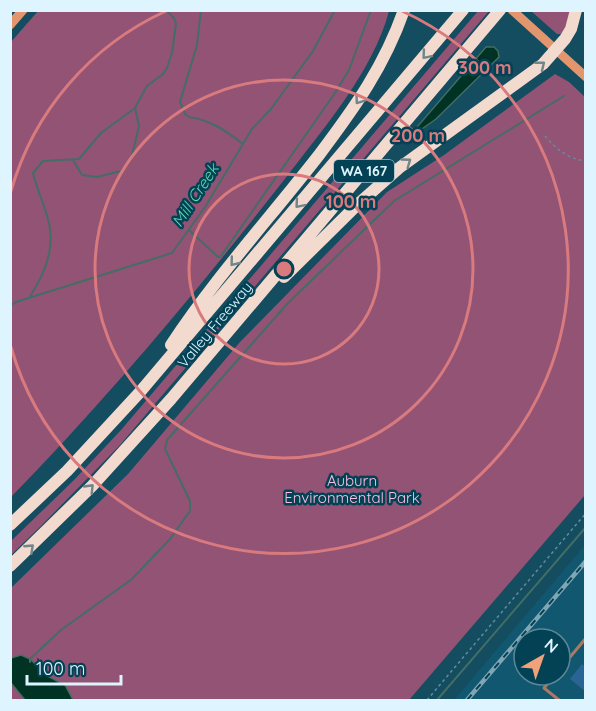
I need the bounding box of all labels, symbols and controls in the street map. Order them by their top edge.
one-way arrow [422,48,433,59]
text: 300 m [458,56,512,79]
one-way arrow [534,62,545,73]
one-way arrow [356,94,367,105]
text: 200 m [391,124,445,147]
water label: Mill Creek [167,158,224,230]
one-way arrow [400,158,411,169]
road number: WA 167 [334,160,394,182]
text: 100 m [326,190,376,213]
one-way arrow [296,197,307,208]
one-way arrow [230,256,241,267]
centre of rings [274,259,294,279]
street label: Valley Freeway [173,278,256,372]
park label: Auburn Environmental Park [284,471,420,507]
one-way arrow [83,484,94,495]
one-way arrow [23,544,34,555]
north arrow [512,627,572,687]
text: N [541,634,563,657]
scale bar [27,648,122,686]
text: 100 m [36,657,85,680]

